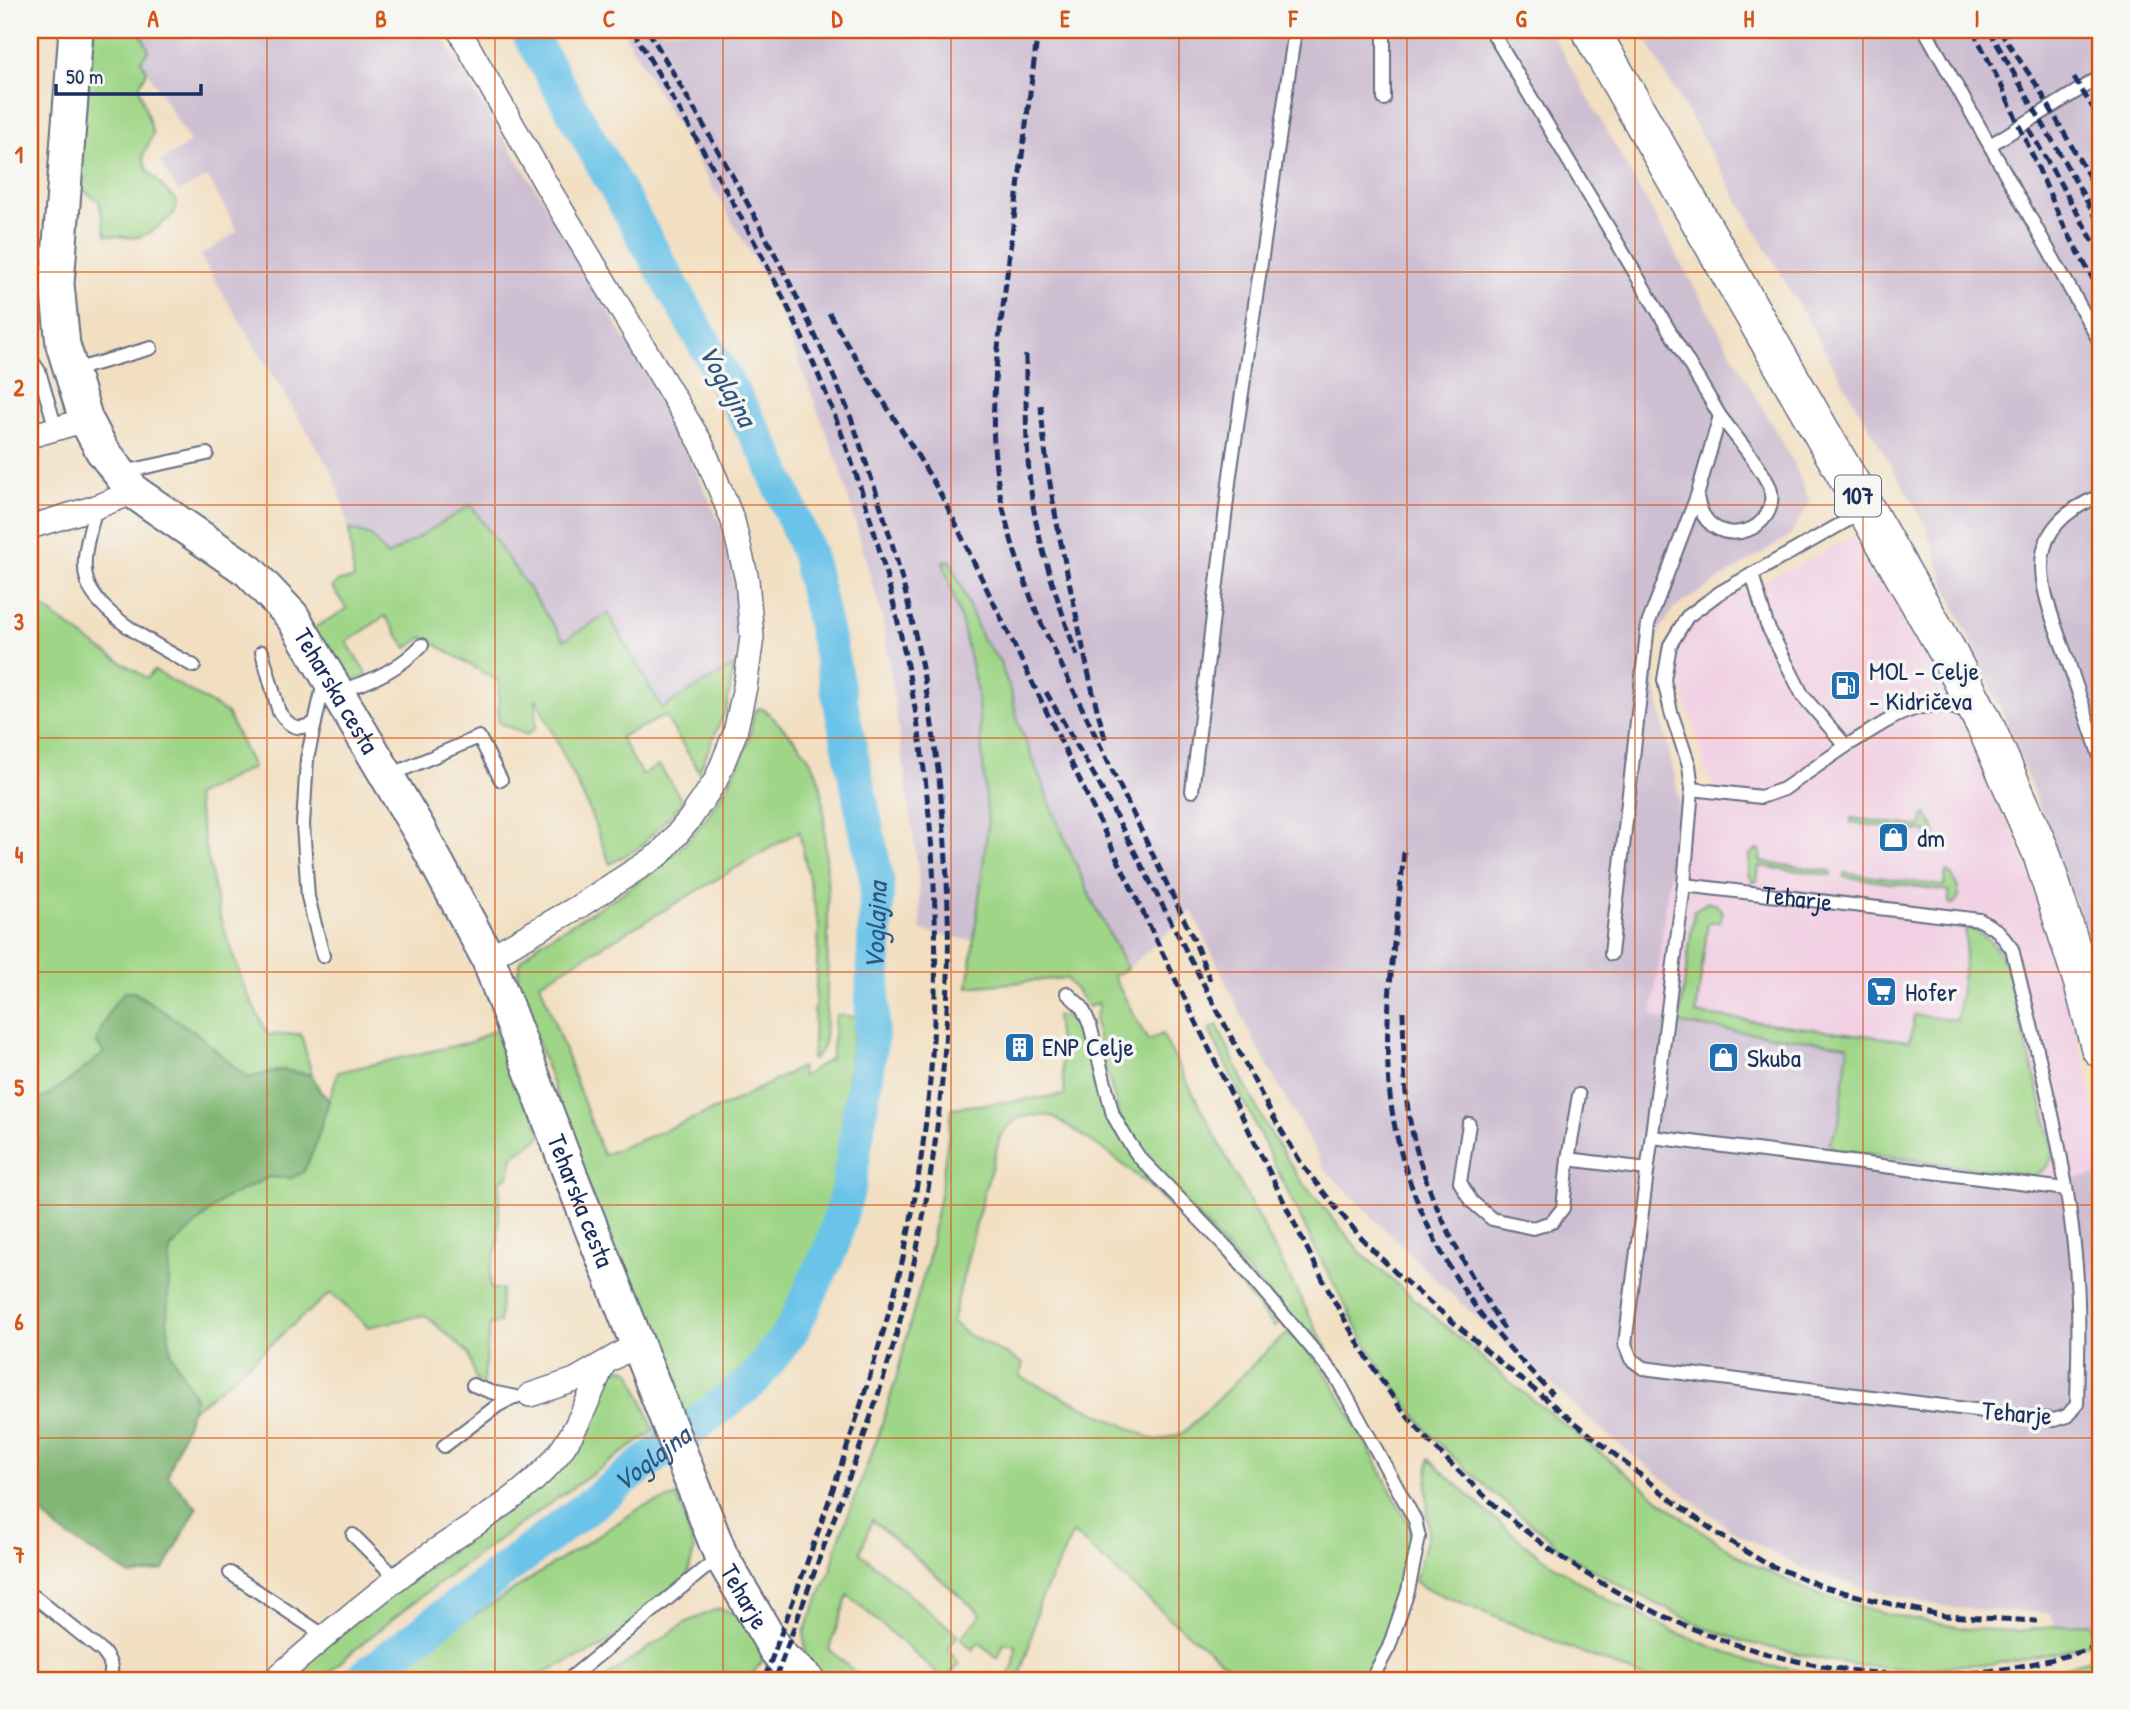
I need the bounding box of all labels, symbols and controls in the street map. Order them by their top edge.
text: A [147,3,159,34]
text: B [375,3,387,34]
text: C [603,3,615,34]
text: D [832,3,844,34]
text: E [1060,3,1071,34]
text: F [1288,3,1299,34]
text: G [1515,3,1527,34]
text: H [1744,3,1755,34]
text: I [1974,3,1980,34]
scale bar [56,52,201,96]
text: 50 m [66,62,103,91]
text: 1 [15,139,23,170]
water label: Voglajna [690,337,767,435]
text: 2 [14,372,25,403]
road number: 107 [1835,476,1881,516]
text: 3 [14,606,24,637]
street label: Teharska cesta [286,621,388,760]
place label: MOL - Celje - Kidričeva [1869,653,1979,718]
fuel station icon: MOL - Celje - Kidričeva [1829,669,1863,703]
place label: dm [1917,820,1945,855]
shop icon: dm [1877,821,1911,855]
text: 4 [15,839,24,870]
street label: Teharje [1760,876,1834,919]
water label: Voglajna [855,878,896,971]
place label: Hofer [1905,974,1957,1009]
supermarket icon: Hofer [1865,975,1899,1009]
place label: ENP Celje [1042,1029,1134,1064]
building icon: ENP Celje [1002,1030,1036,1064]
place label: Skuba [1747,1040,1801,1075]
shop icon: Skuba [1707,1041,1741,1075]
text: 5 [14,1072,24,1103]
street label: Teharska cesta [539,1129,623,1272]
text: 6 [14,1306,24,1337]
street label: Teharje [1981,1392,2053,1433]
water label: Voglajna [605,1415,700,1500]
text: 7 [12,1539,25,1570]
street label: Teharje [712,1557,778,1635]

